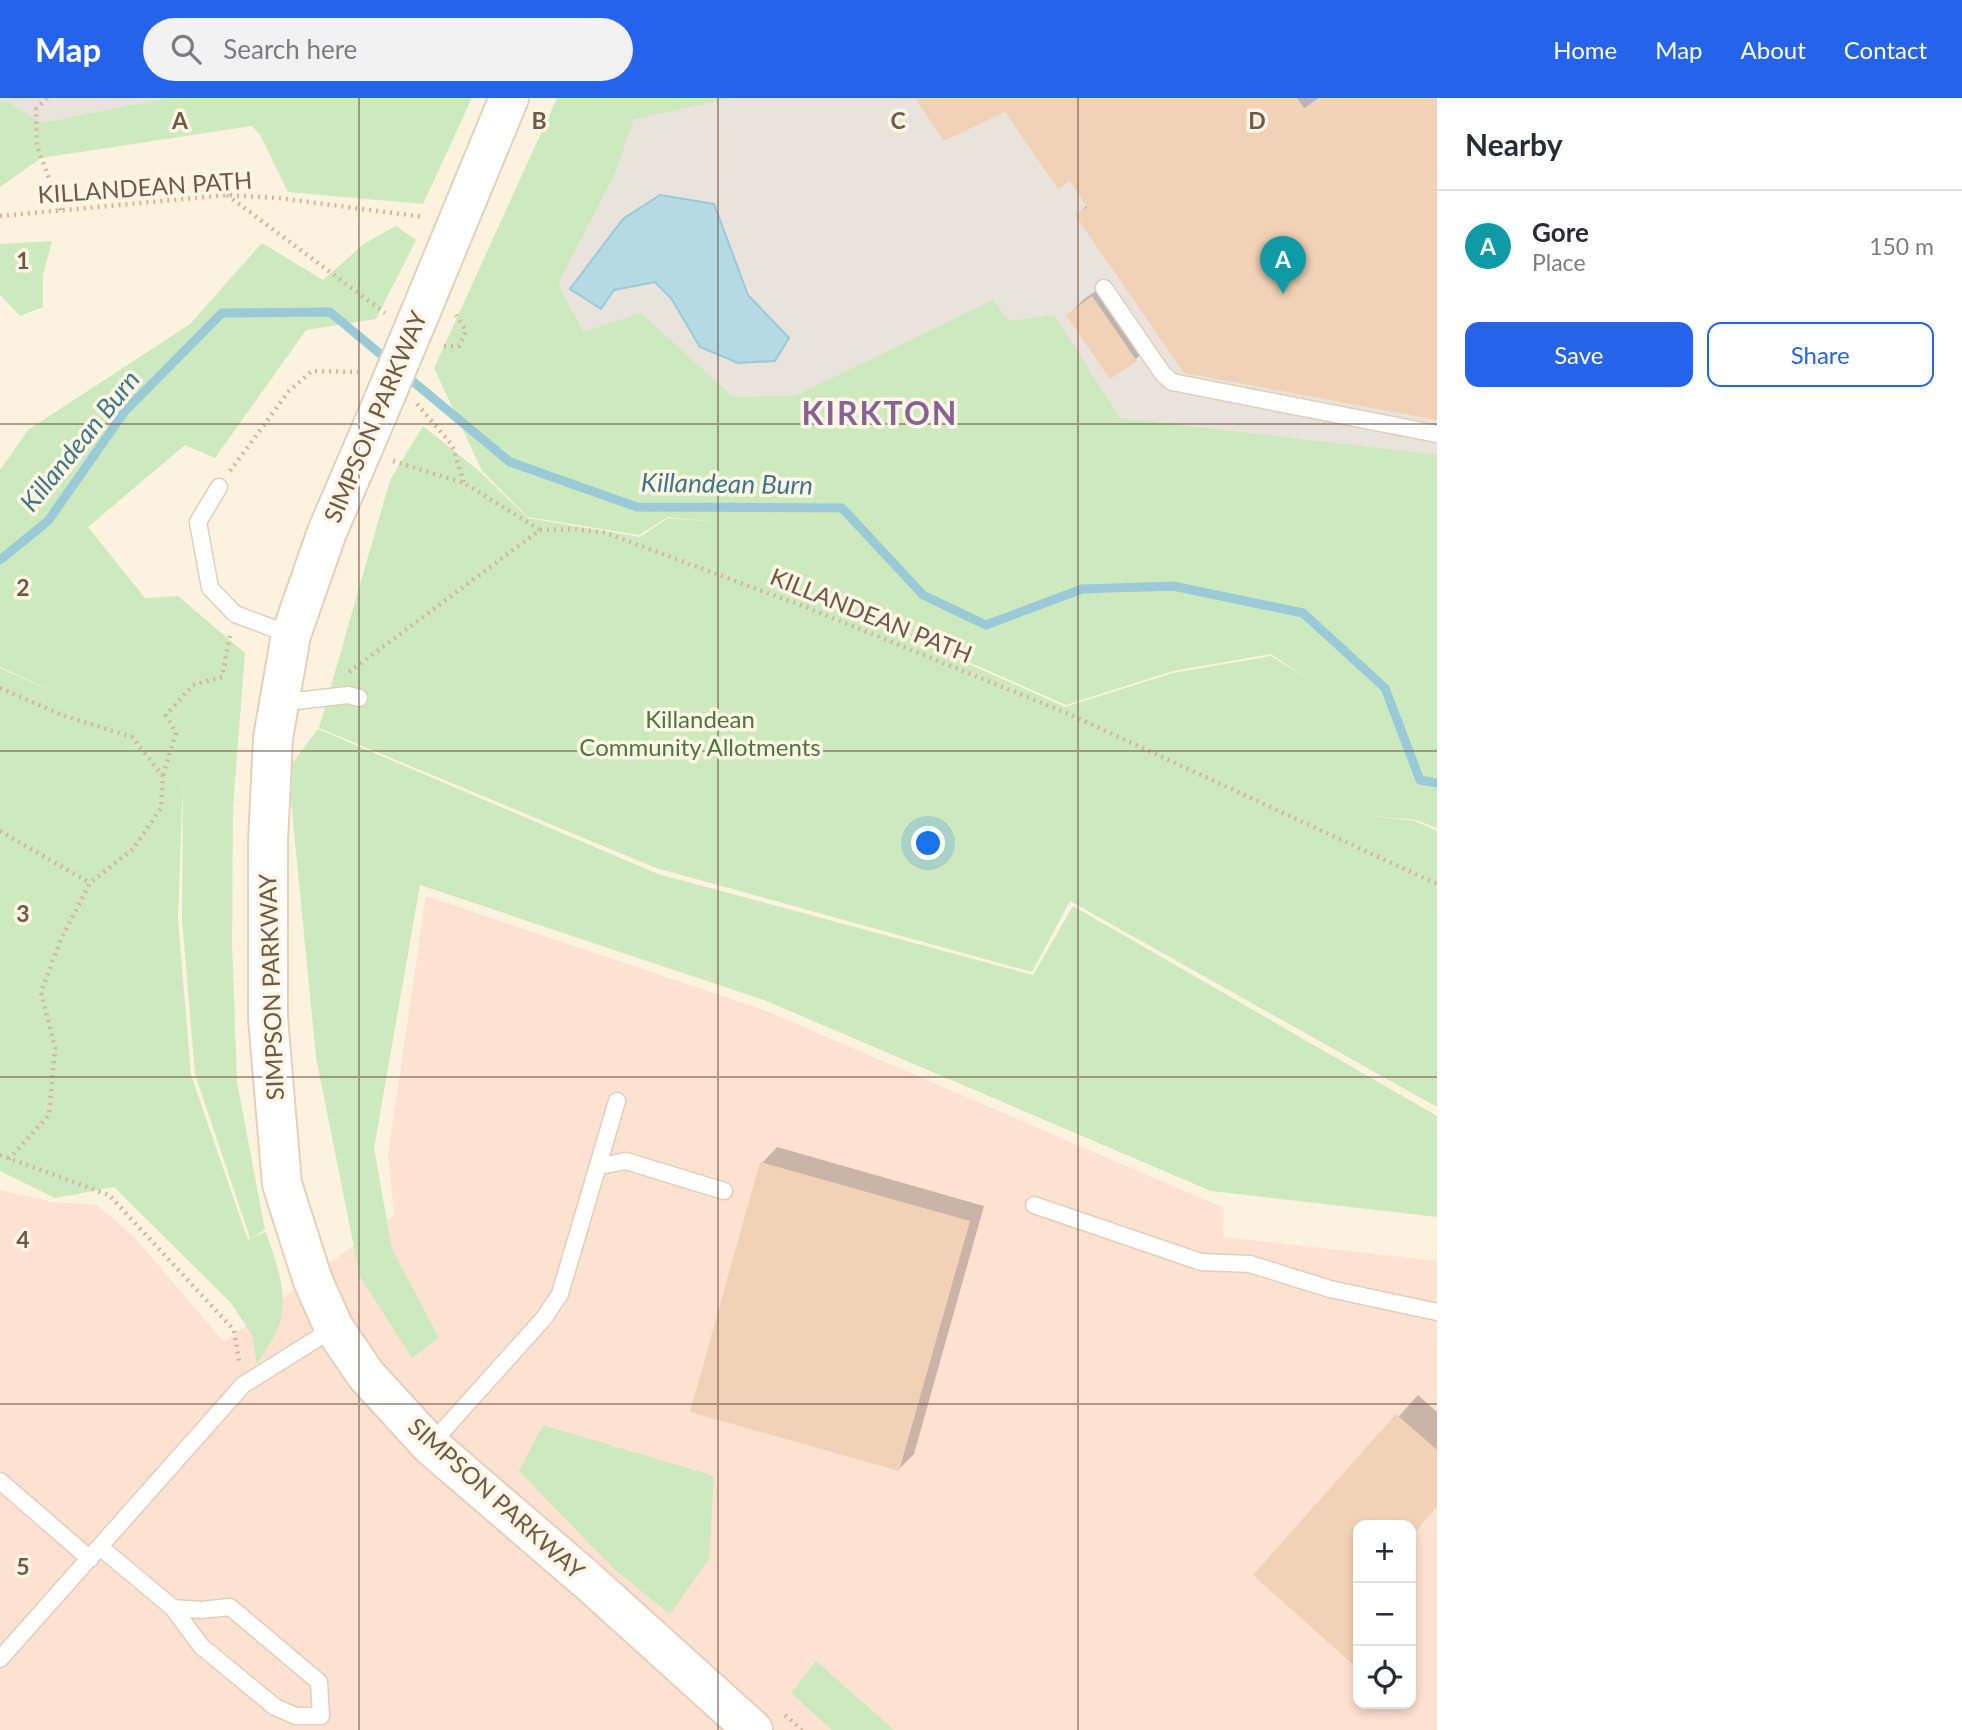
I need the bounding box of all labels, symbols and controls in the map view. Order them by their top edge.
search box [143,18,633,81]
text: Map [35,29,101,69]
icon: search [167,30,205,68]
text: Search here [223,33,357,65]
text: Home [1553,35,1617,64]
text: Map [1655,35,1703,64]
text: About [1741,35,1806,64]
text: Contact [1844,35,1927,64]
text: A [171,106,189,134]
text: B [531,106,547,134]
text: C [890,106,906,134]
text: D [1248,106,1266,134]
text: Nearby [1465,126,1563,162]
street label: KILLANDEAN PATH [37,165,253,208]
text: Gore [1532,216,1589,248]
text: A [1480,232,1496,260]
text: 150 m [1869,232,1934,260]
pin: A [1260,236,1306,294]
text: 1 [16,246,30,274]
text: Place [1532,248,1586,276]
street label: SIMPSON PARKWAY [317,306,432,527]
button: Save [1465,322,1693,387]
button: Share [1707,322,1934,387]
water label: Killandean Burn [13,363,146,517]
district label: KIRKTON [802,393,958,432]
water label: Killandean Burn [641,466,813,500]
street label: KILLANDEAN PATH [766,561,977,668]
text: 2 [16,573,30,601]
park label: Killandean Community Allotments [579,704,821,761]
your location [911,826,945,860]
street label: SIMPSON PARKWAY [252,873,289,1101]
text: 3 [16,899,30,927]
text: 4 [16,1225,30,1253]
street label: SIMPSON PARKWAY [403,1411,591,1585]
map controls [1353,1520,1416,1709]
button: + [1353,1520,1416,1583]
text: 5 [16,1552,30,1580]
button: − [1353,1583,1416,1646]
button: locate [1353,1646,1416,1709]

